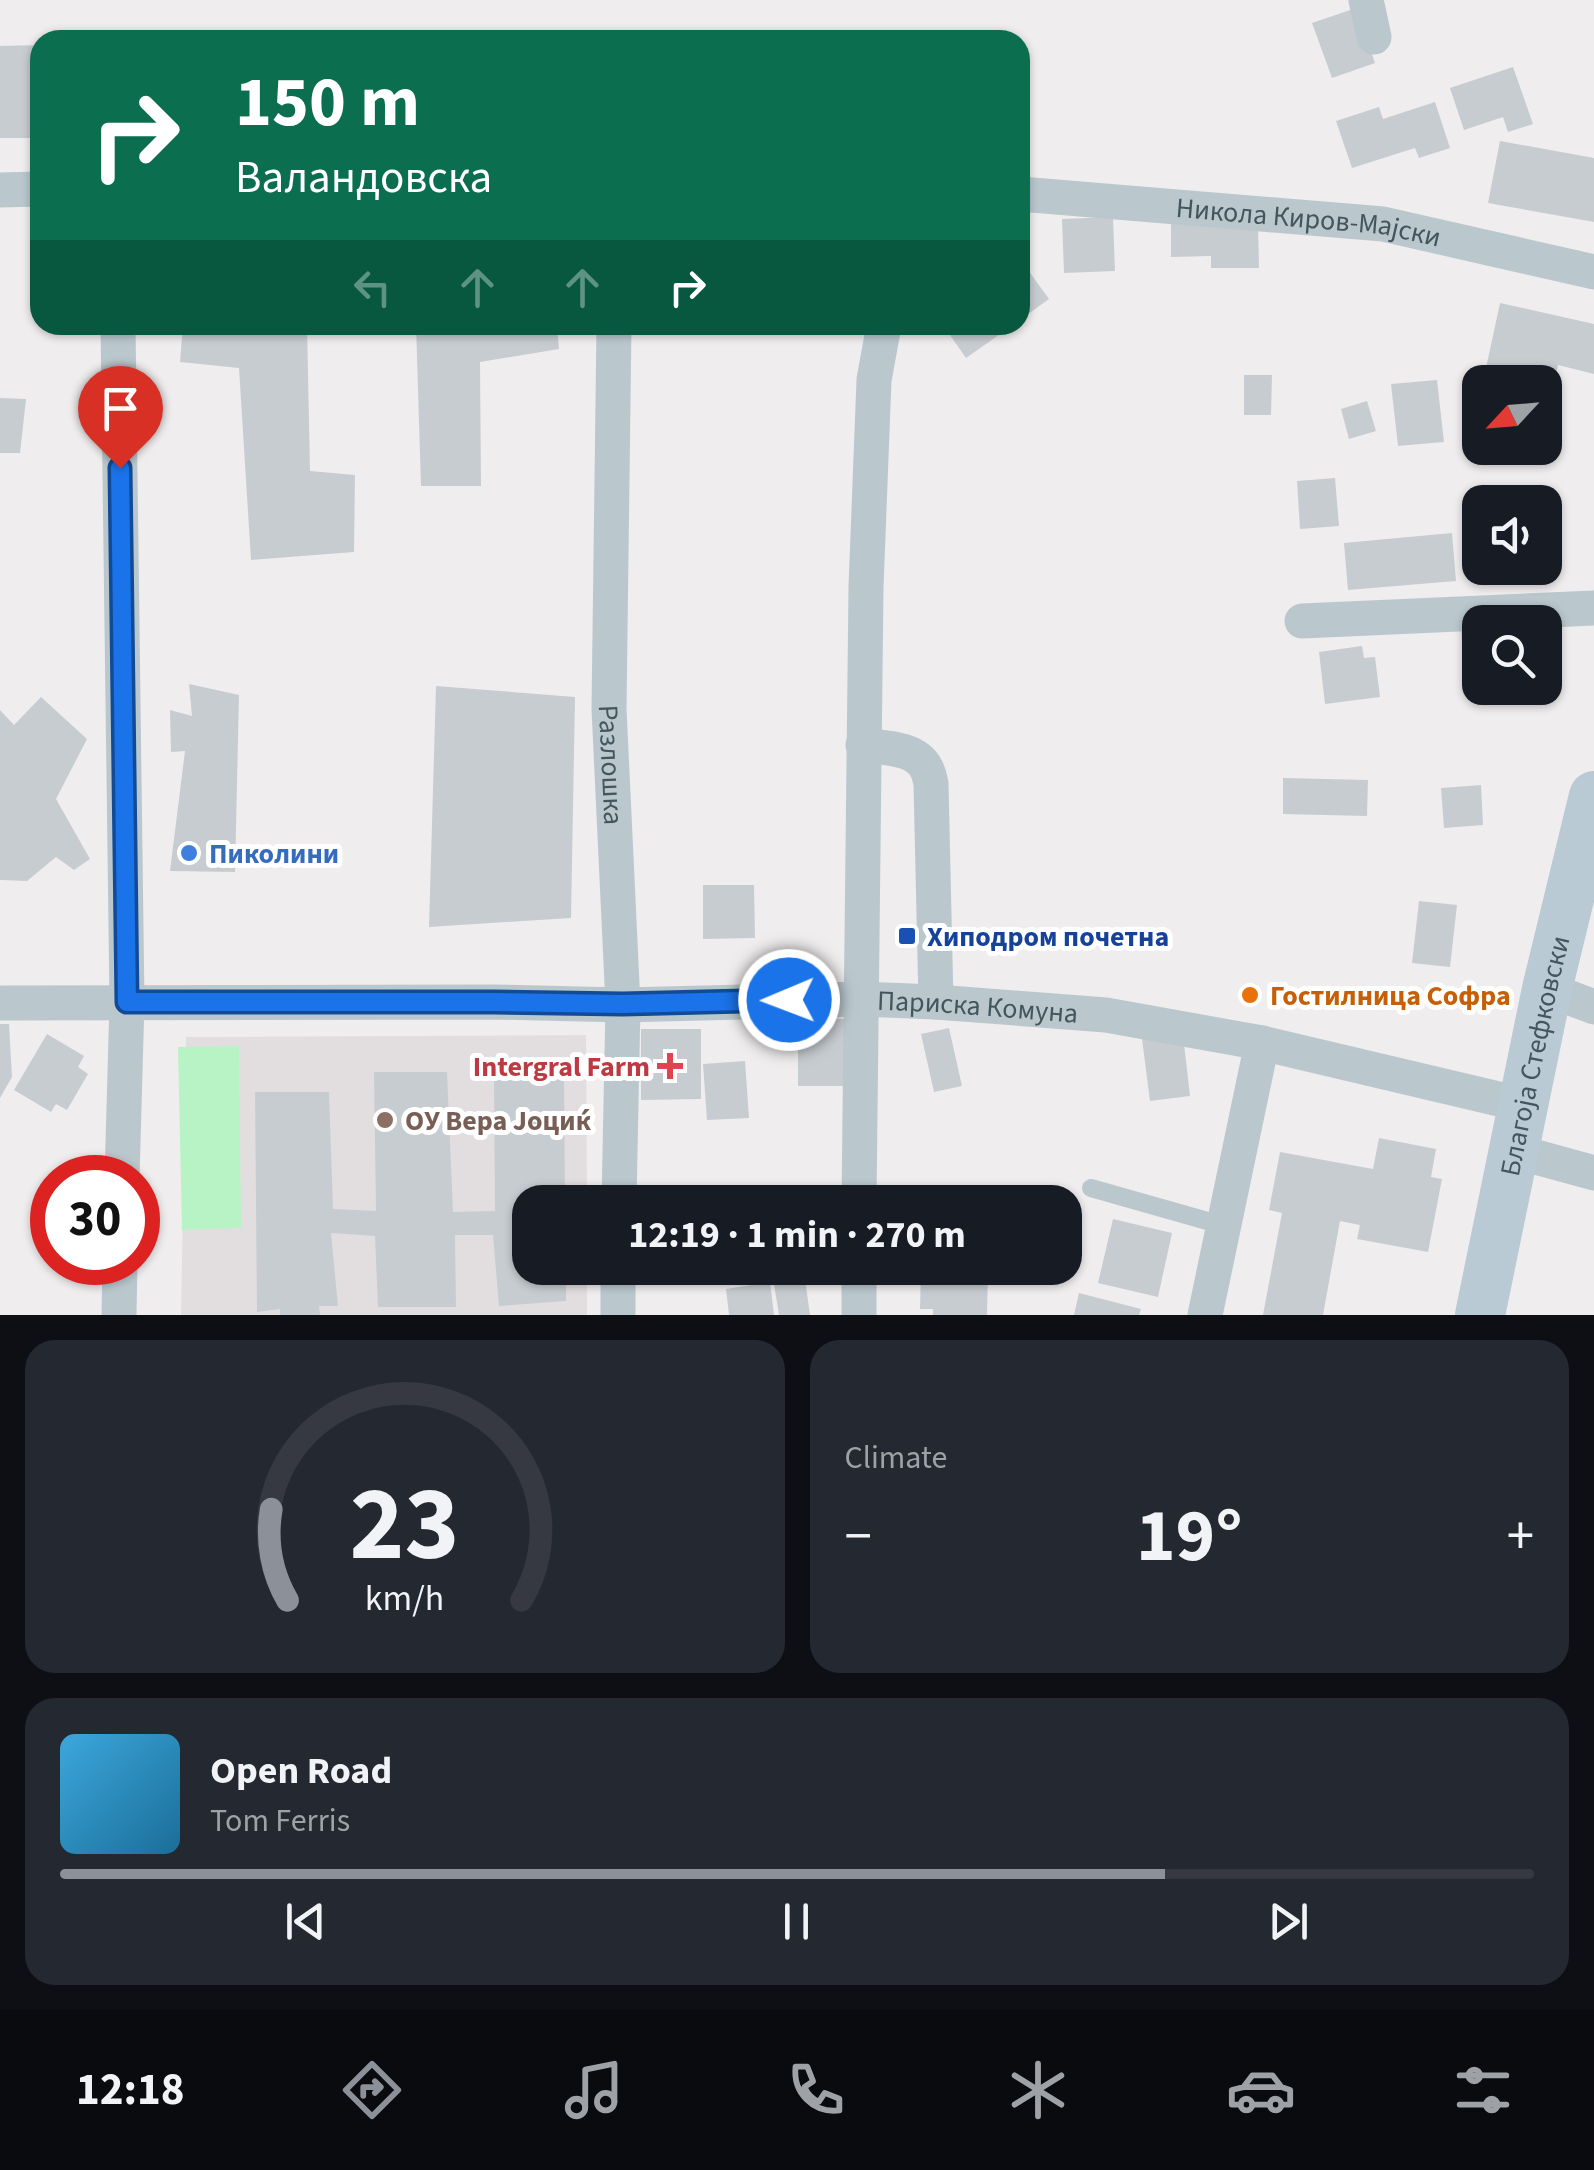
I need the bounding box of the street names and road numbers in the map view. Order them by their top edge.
street label: Никола Киров-Мајски [1174,188,1445,258]
street label: Разлошка [588,704,633,826]
street label: Благоја Стефковски [1490,931,1580,1180]
street label: Париска Комуна [876,981,1080,1034]

